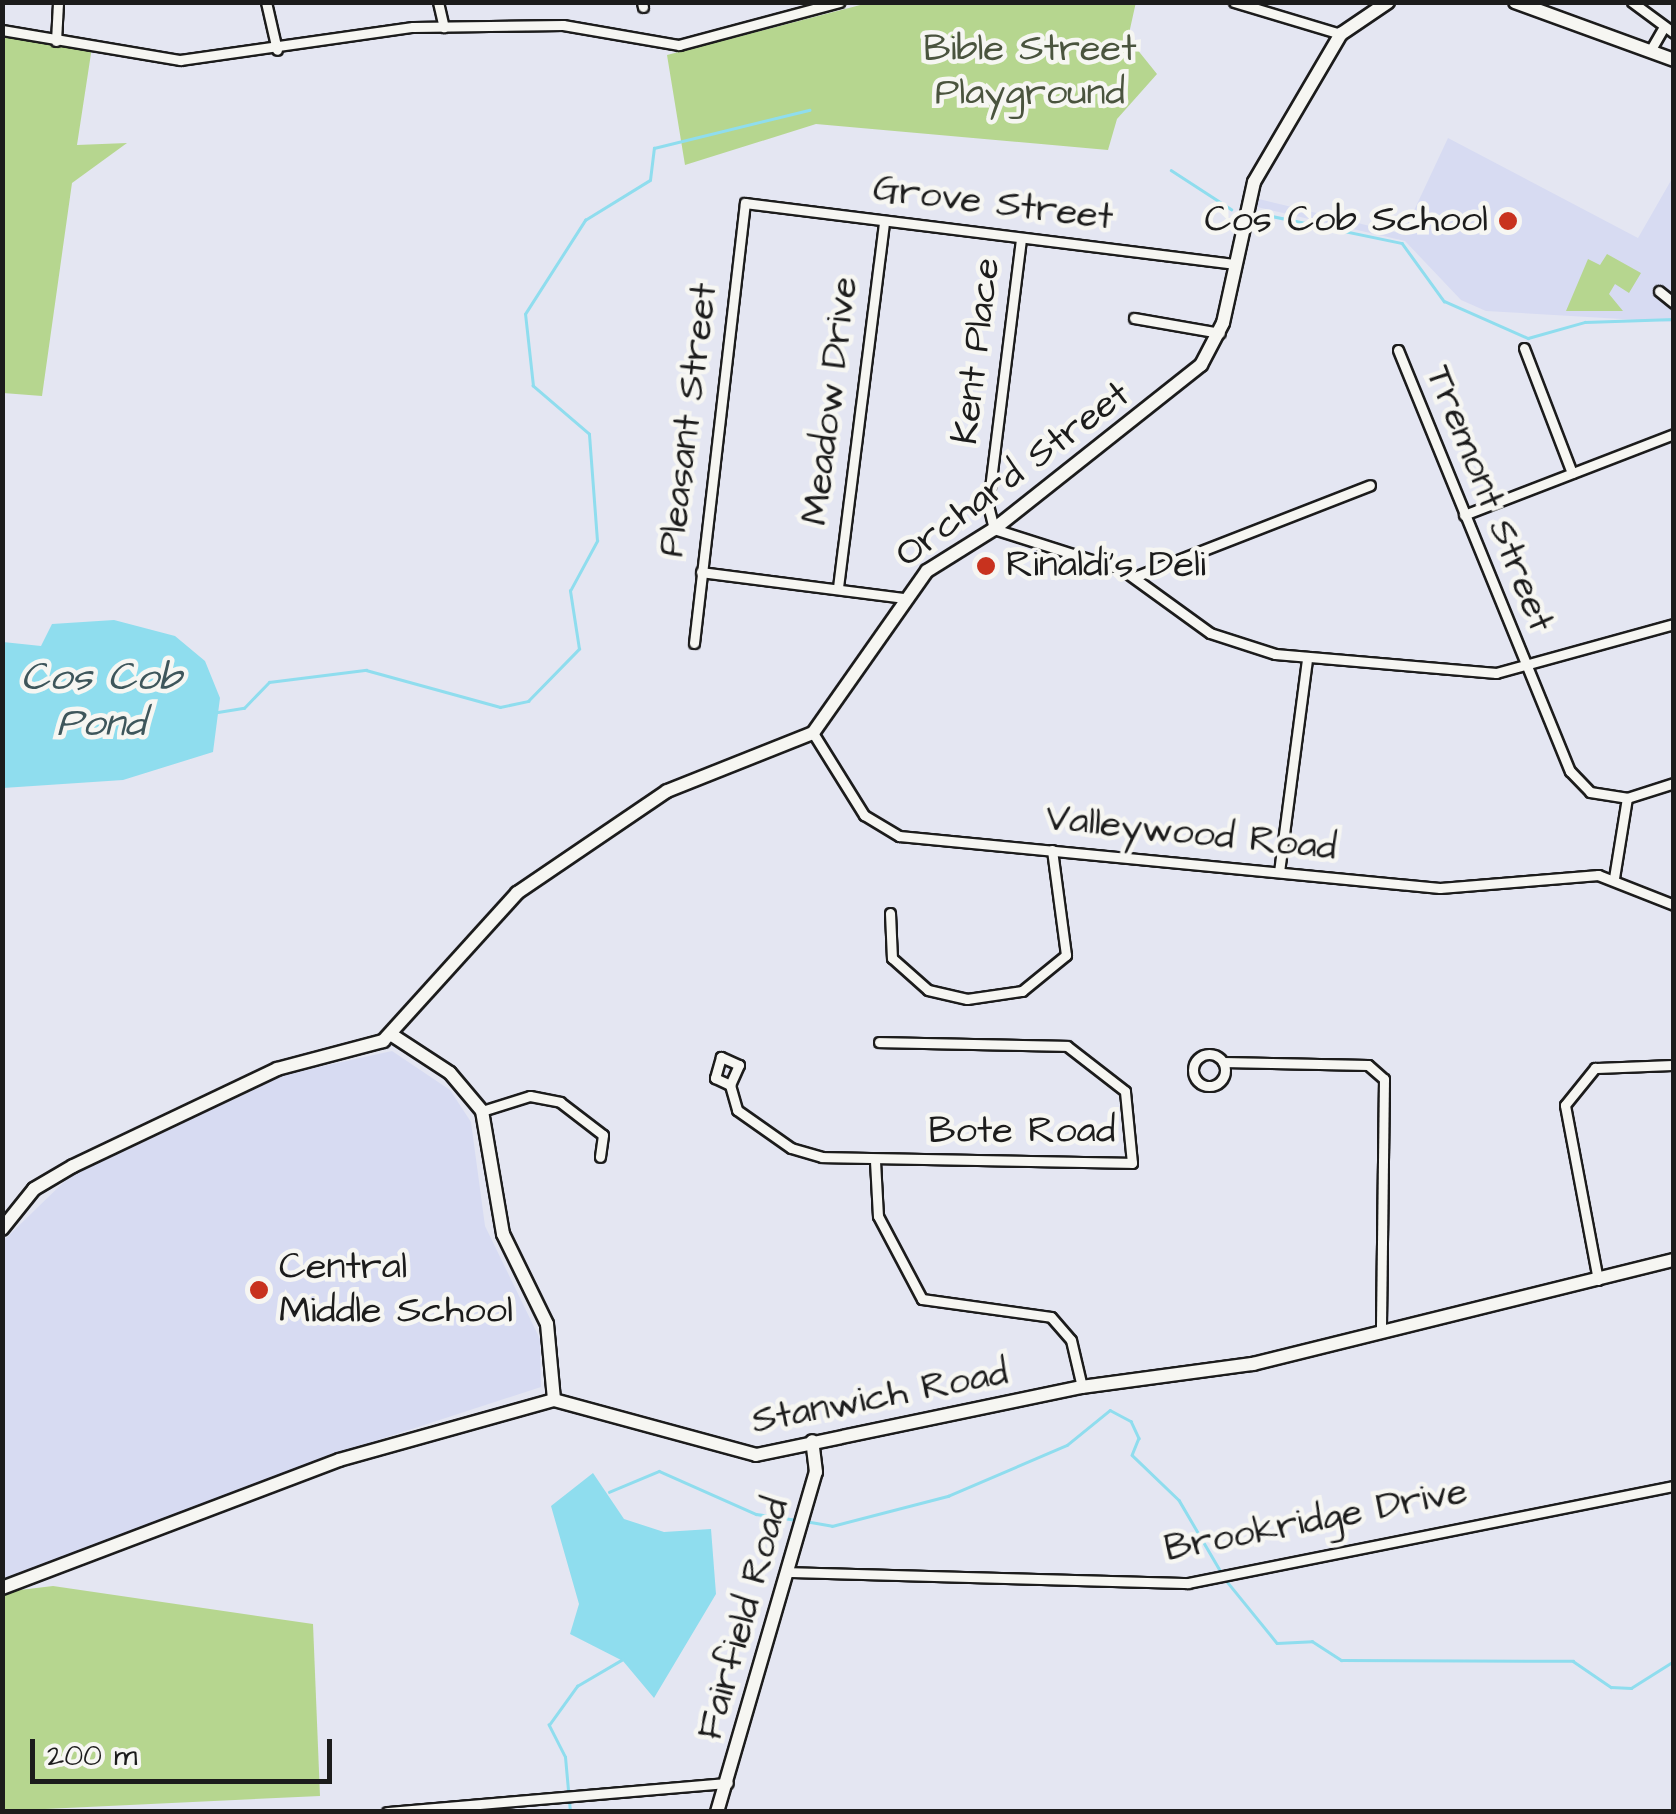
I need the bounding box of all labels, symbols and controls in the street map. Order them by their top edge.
park label: Bible Street Playground [923,27,1137,116]
street label: Grove Street [870,167,1116,241]
place label: Cos Cob School [1205,198,1488,244]
marker: Cos Cob School [1497,210,1519,232]
street label: Kent Place [943,255,1011,447]
street label: Meadow Drive [793,274,869,528]
street label: Pleasant Street [650,281,728,559]
street label: Tremont Street [1415,359,1563,639]
street label: Orchard Street [887,372,1139,578]
place label: Rinaldi's Deli [1006,543,1206,589]
marker: Rinaldi's Deli [975,555,997,577]
water label: Cos Cob Pond [21,654,181,748]
street label: Valleywood Road [1043,796,1339,872]
street label: Bote Road [929,1109,1115,1155]
place label: Central Middle School [279,1245,513,1334]
marker: Central Middle School [248,1279,270,1301]
street label: Stanwich Road [748,1351,1012,1445]
street label: Brookridge Drive [1161,1469,1471,1573]
street label: Fairfield Road [688,1493,800,1745]
scale bar [35,1719,338,1781]
text: 200 m [47,1735,137,1777]

